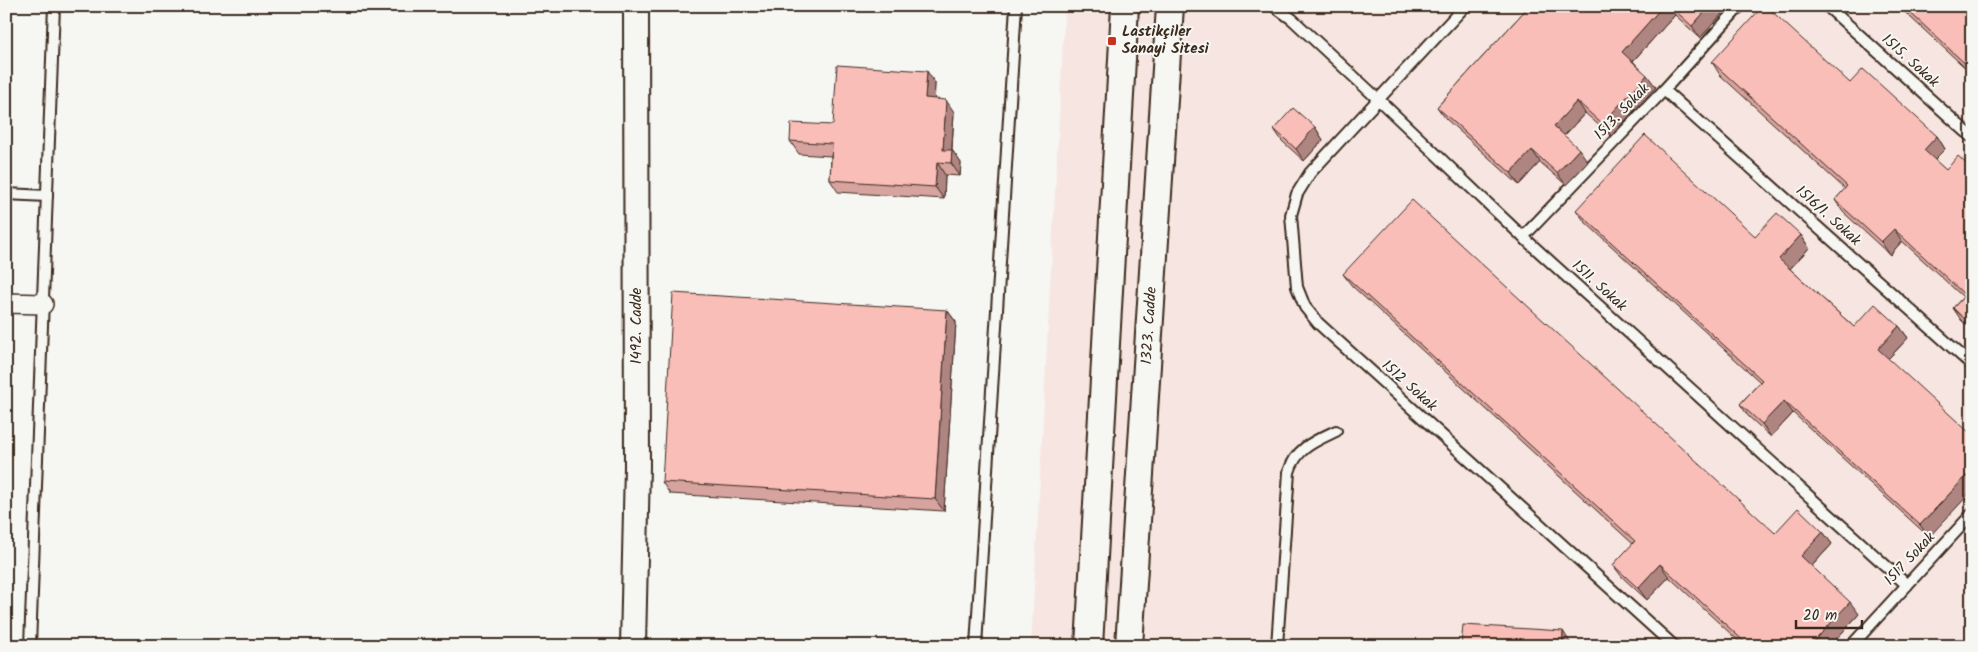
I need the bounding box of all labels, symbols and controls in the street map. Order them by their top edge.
place label: Lastikçiler Sanayi Sitesi [1122,20,1210,61]
street label: 1515. Sokak [1876,28,1945,94]
marker: Lastikçiler Sanayi Sitesi [1106,35,1118,47]
street label: 1513. Sokak [1589,77,1656,146]
street label: 1516/1. Sokak [1790,180,1867,253]
street label: 1511. Sokak [1566,254,1633,318]
street label: 1323. Cadde [1135,286,1164,365]
street label: 1492. Cadde [625,288,649,364]
street label: 1512 Sokak [1376,354,1443,418]
street label: 1517 Sokak [1879,526,1942,591]
scale bar [1796,597,1862,629]
text: 20 m [1803,604,1837,628]

